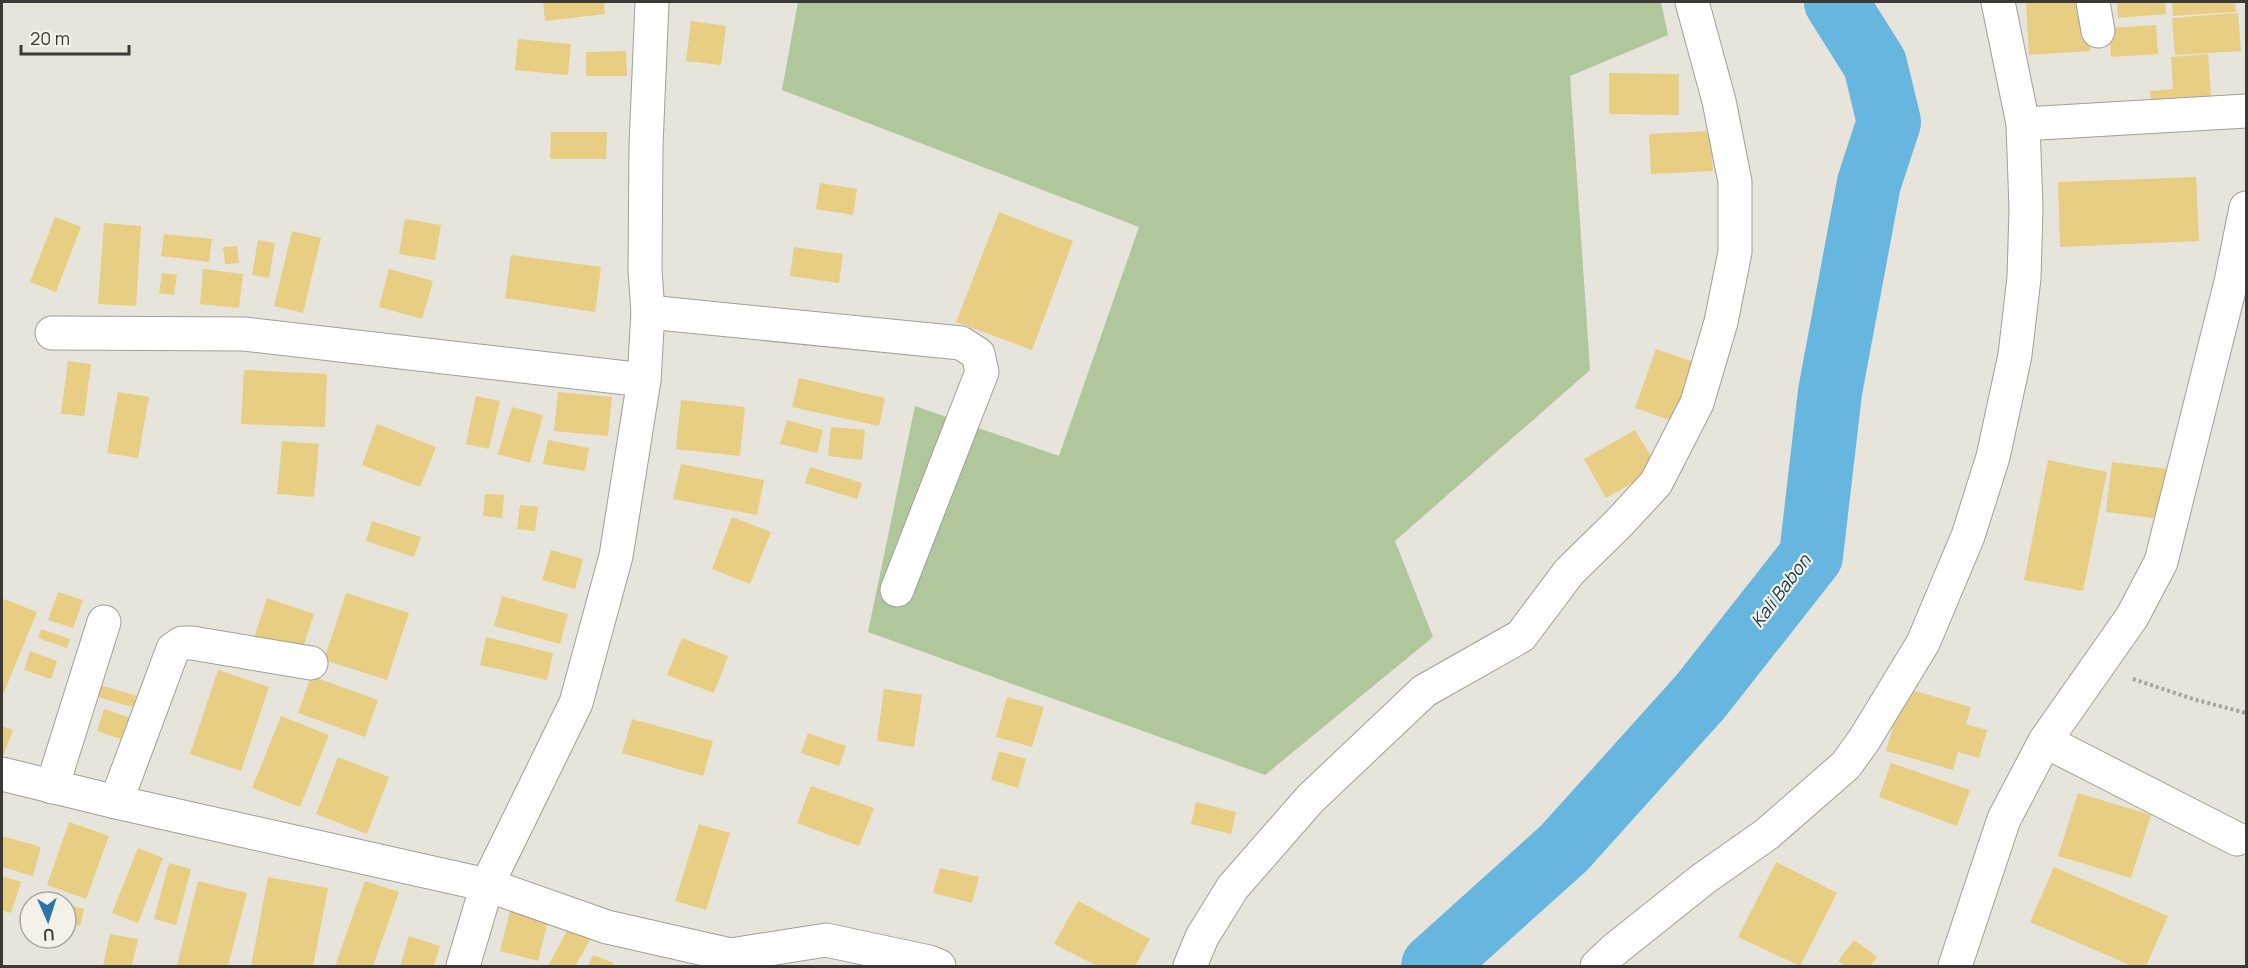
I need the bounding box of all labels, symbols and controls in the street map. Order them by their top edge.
scale bar [21,18,129,56]
text: 20 m [30,26,70,50]
water label: Kali Babon [1745,548,1816,632]
north arrow [18,890,78,950]
text: U [42,924,55,946]

